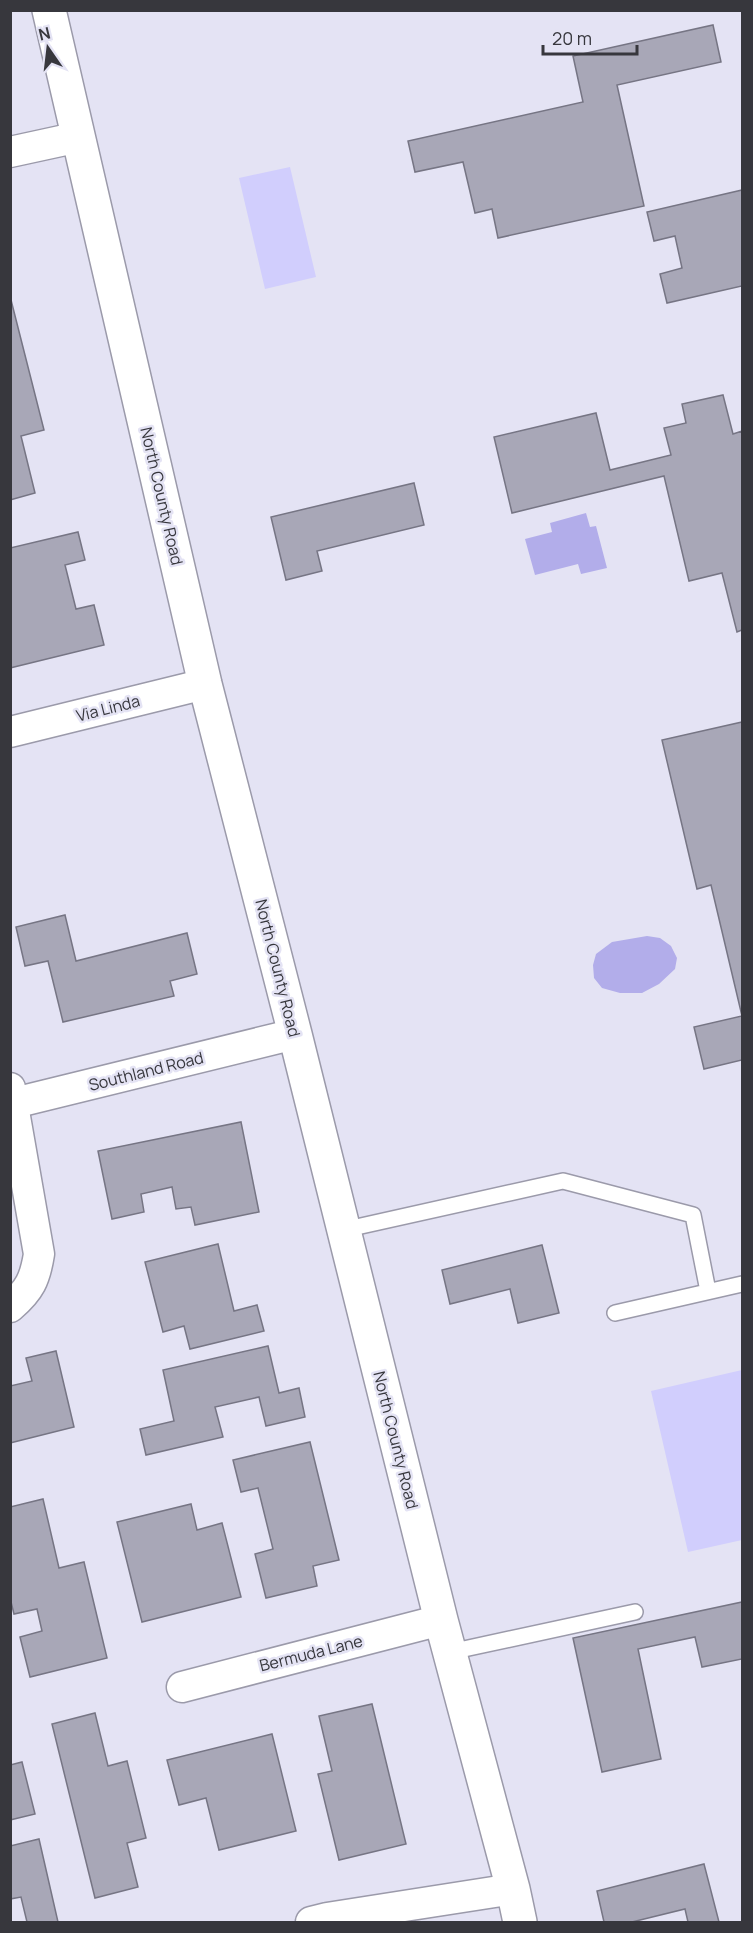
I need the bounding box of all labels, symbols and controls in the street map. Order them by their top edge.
north arrow [18,18,78,78]
scale bar [543,18,638,56]
text: N [36,21,53,46]
text: 20 m [552,26,592,50]
street label: North County Road [135,425,189,567]
street label: Via Linda [74,689,142,727]
street label: North County Road [250,897,306,1039]
street label: Southland Road [86,1046,206,1096]
street label: North County Road [368,1369,424,1511]
street label: Bermuda Lane [257,1630,365,1676]

